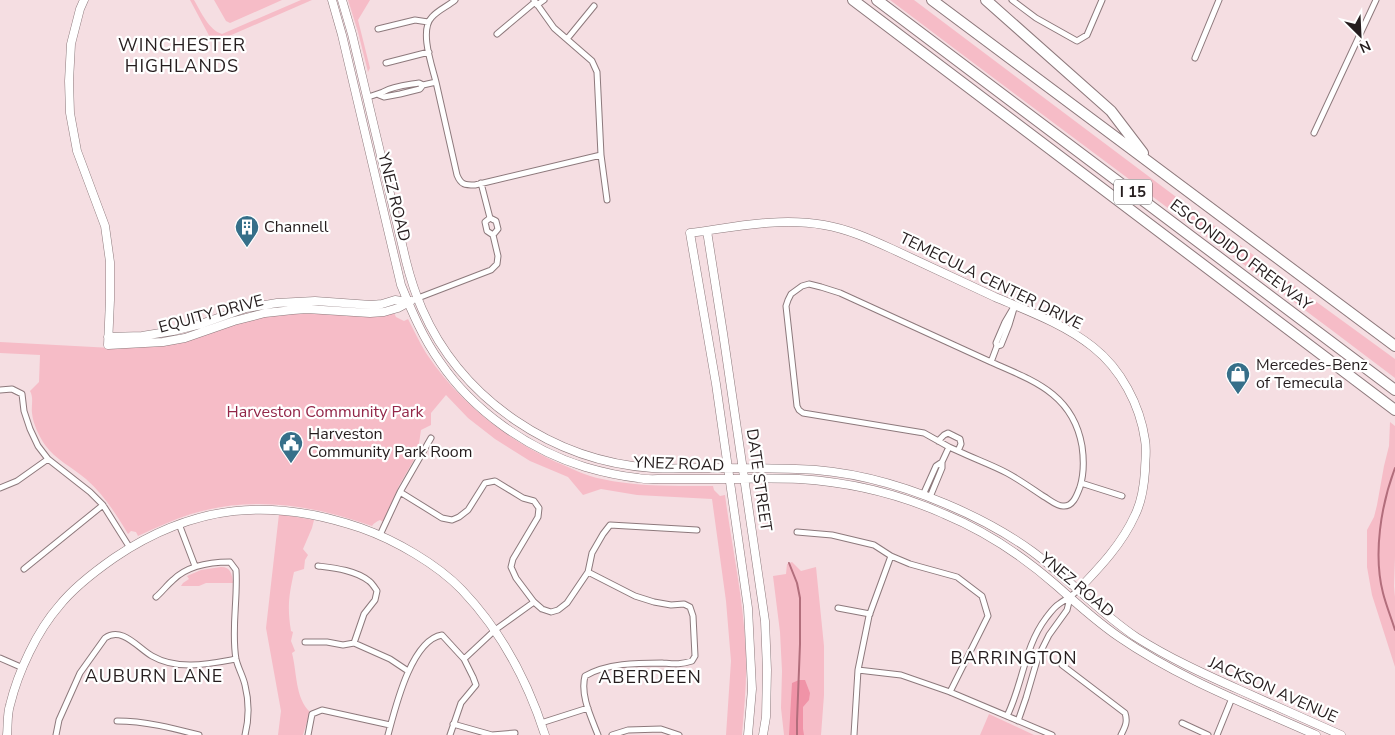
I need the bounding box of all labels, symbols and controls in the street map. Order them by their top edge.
north arrow [1335,10,1385,60]
district label: WINCHESTER HIGHLANDS [118,33,246,78]
text: N [1356,36,1374,57]
street label: YNEZ ROAD [372,149,416,244]
road number: I 15 [1114,180,1152,204]
street label: ESCONDIDO FREEWAY [1165,194,1317,316]
building icon: Channell [234,214,260,248]
place label: Channell [264,216,329,238]
street label: TEMECULA CENTER DRIVE [896,227,1086,335]
street label: EQUITY DRIVE [156,289,266,339]
place label: Mercedes-Benz of Temecula [1256,354,1368,394]
shop icon: Mercedes-Benz of Temecula [1225,361,1251,395]
park label: Harveston Community Park [227,401,424,423]
place label: Harveston Community Park Room [308,423,472,463]
street label: DATE STREET [741,427,777,533]
public building icon: Harveston Community Park Room [278,430,304,464]
street label: YNEZ ROAD [632,451,725,477]
street label: YNEZ ROAD [1034,547,1119,623]
district label: BARRINGTON [950,646,1078,670]
street label: JACKSON AVENUE [1204,651,1341,728]
district label: AUBURN LANE [85,664,223,688]
district label: ABERDEEN [598,665,702,689]

